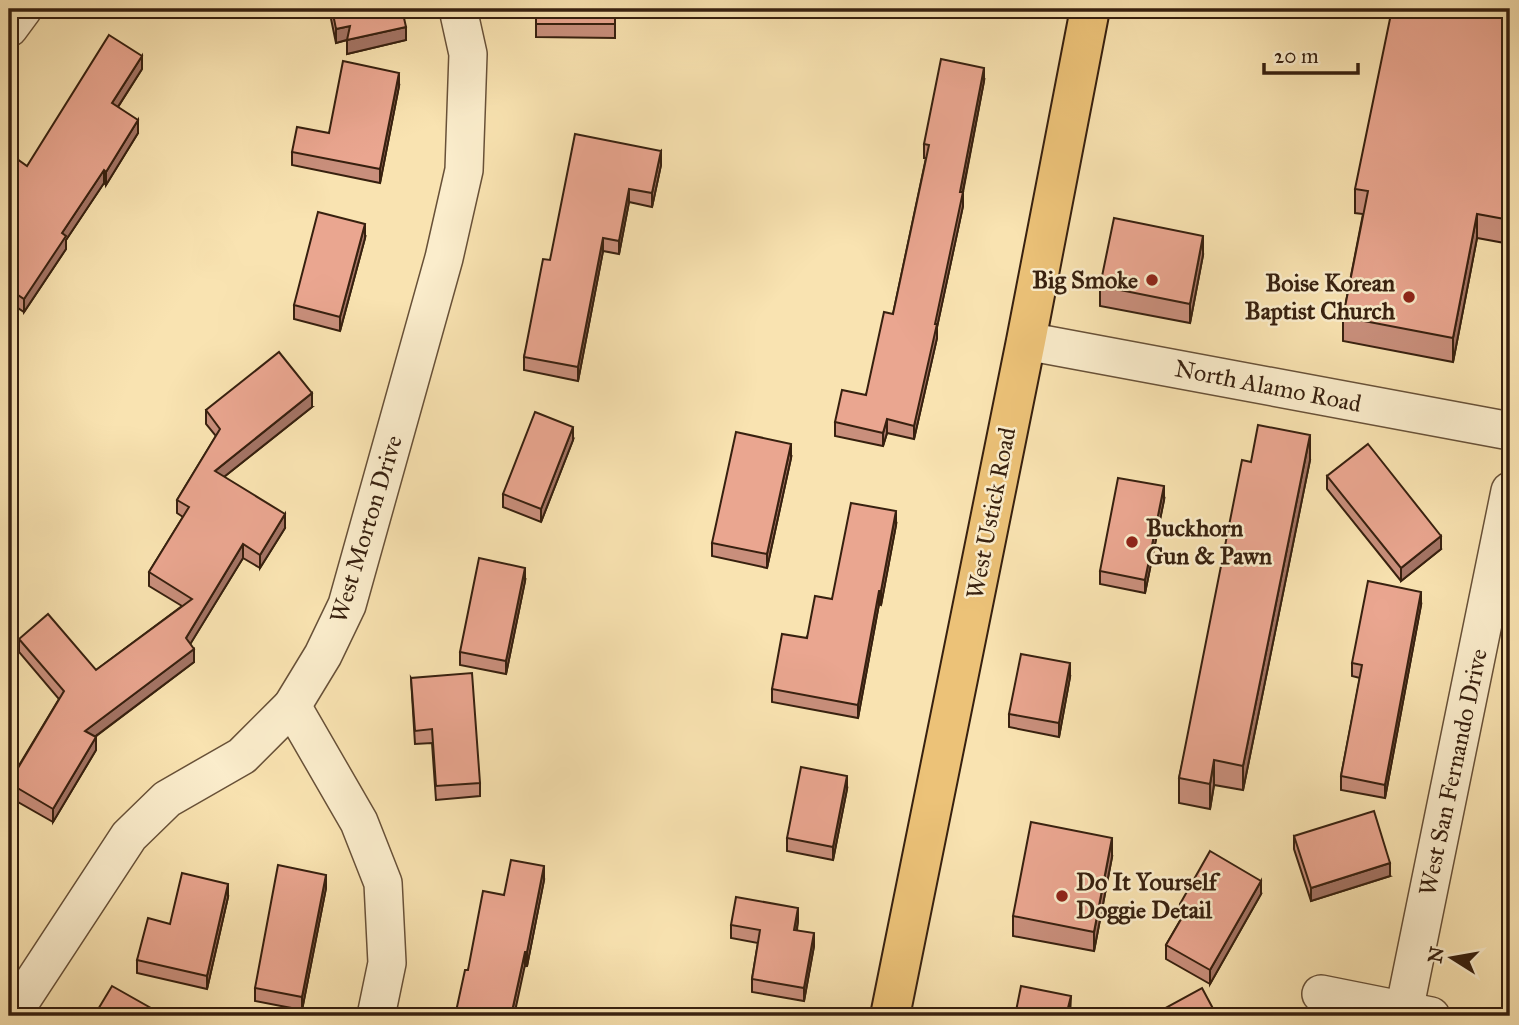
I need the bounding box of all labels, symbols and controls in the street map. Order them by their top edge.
scale bar [1264,32,1358,76]
text: 20 m [1274,43,1319,69]
place label: Big Smoke [1032,265,1138,295]
place label: Boise Korean Baptist Church [1245,268,1396,326]
marker: Big Smoke [1144,272,1160,288]
marker: Boise Korean Baptist Church [1401,289,1417,305]
street label: North Alamo Road [1172,353,1364,419]
street label: West Ustick Road [960,425,1022,601]
street label: West Morton Drive [323,432,409,626]
place label: Buckhorn Gun & Pawn [1146,513,1272,571]
marker: Buckhorn Gun & Pawn [1124,534,1140,550]
street label: West San Fernando Drive [1412,646,1494,898]
place label: Do It Yourself Doggie Detail [1076,867,1221,925]
marker: Do It Yourself Doggie Detail [1054,888,1070,904]
north arrow [1418,923,1488,993]
text: N [1423,945,1449,965]

